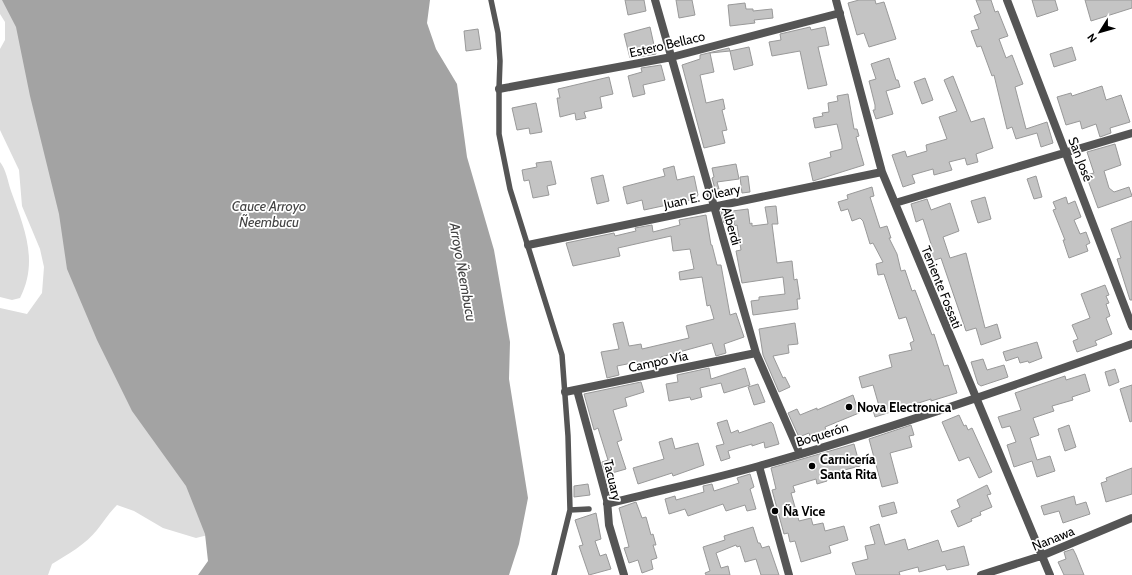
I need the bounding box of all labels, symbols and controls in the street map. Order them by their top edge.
north arrow [1080,12,1120,52]
street label: Estero Bellaco [628,28,706,60]
text: N [1084,31,1100,45]
street label: San José [1065,134,1097,184]
street label: Juan E. O'leary [661,180,742,212]
water label: Cauce Arroyo Ñeembucu [232,197,306,231]
street label: Alberdi [719,205,745,247]
water label: Arroyo Ñeembucu [445,220,481,323]
street label: Teniente Fossati [918,243,966,331]
street label: Campo Vía [627,347,690,375]
place label: Nova Electronica [857,399,952,415]
marker: Nova Electronica [844,402,854,412]
street label: Boquerón [794,418,850,450]
place label: Carnicería Santa Rita [820,451,878,482]
street label: Tacuary [600,458,626,503]
marker: Carnicería Santa Rita [807,461,817,471]
place label: Ña Vice [783,503,825,519]
marker: Ña Vice [770,506,780,516]
street label: Nanawa [1030,522,1077,554]

